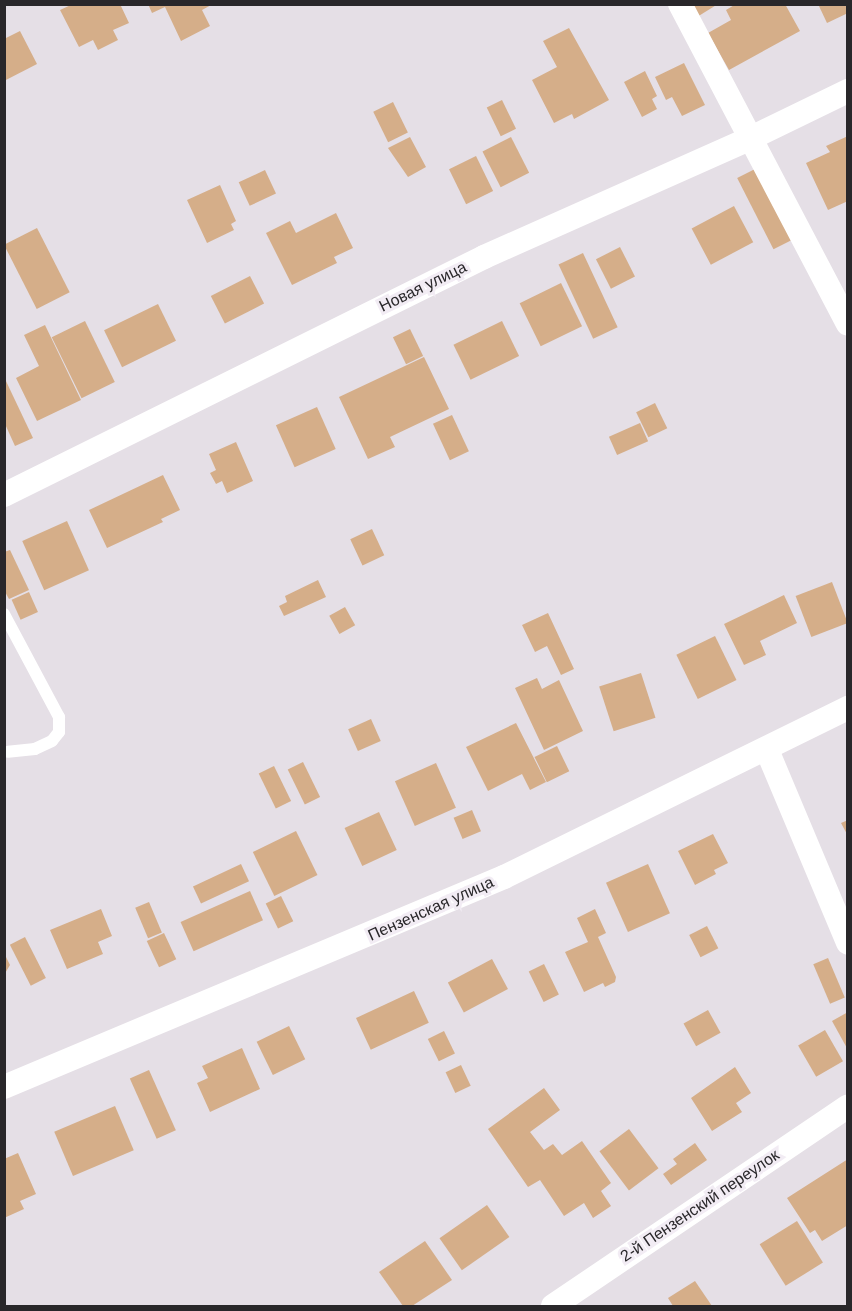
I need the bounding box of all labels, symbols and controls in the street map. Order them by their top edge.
street label: Новая улица [376,258,470,316]
street label: Пензенская улица [365,873,497,945]
street label: 2-й Пензенский переулок [617,1146,783,1266]

